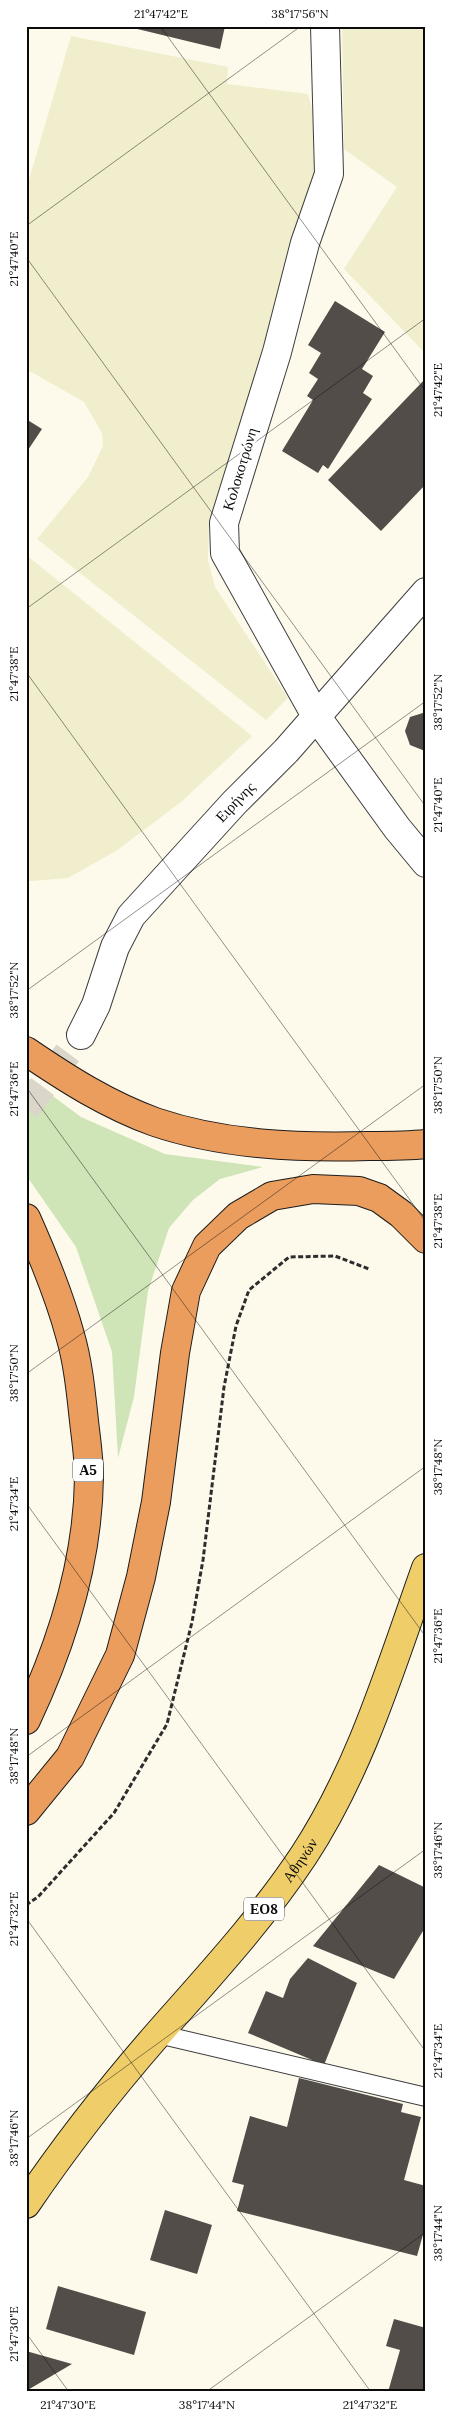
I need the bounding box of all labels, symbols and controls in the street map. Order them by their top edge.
text: 21°47'42"E [134,6,188,21]
text: 38°17'56"N [271,6,329,21]
text: 21°47'40"E [6,232,21,286]
text: 21°47'42"E [430,363,445,417]
street label: Κολοκοτρώνη [218,425,261,513]
text: 21°47'38"E [6,647,21,701]
text: 38°17'52"N [430,674,445,730]
street label: Ειρήνης [211,777,259,826]
text: 21°47'40"E [430,778,445,832]
text: 38°17'52"N [6,962,21,1018]
text: 38°17'50"N [430,1056,445,1114]
text: 21°47'36"E [6,1061,21,1117]
text: 21°47'38"E [430,1194,445,1248]
text: 38°17'50"N [6,1344,21,1402]
text: 38°17'48"N [430,1439,445,1495]
road number: Α5 [73,1458,103,1482]
text: 21°47'34"E [6,1477,21,1531]
text: 21°47'36"E [430,1608,445,1664]
text: 38°17'48"N [6,1728,21,1784]
text: 38°17'46"N [430,1822,445,1878]
street label: Αθηνών [278,1834,321,1886]
text: 21°47'32"E [6,1892,21,1946]
road number: ΕΟ8 [244,1898,284,1920]
text: 21°47'34"E [430,2024,445,2078]
text: 38°17'46"N [6,2110,21,2166]
text: 38°17'44"N [430,2205,445,2261]
text: 21°47'30"E [6,2306,21,2362]
text: 21°47'30"E [40,2397,96,2412]
text: 38°17'44"N [179,2397,235,2412]
text: 21°47'32"E [343,2397,397,2412]

